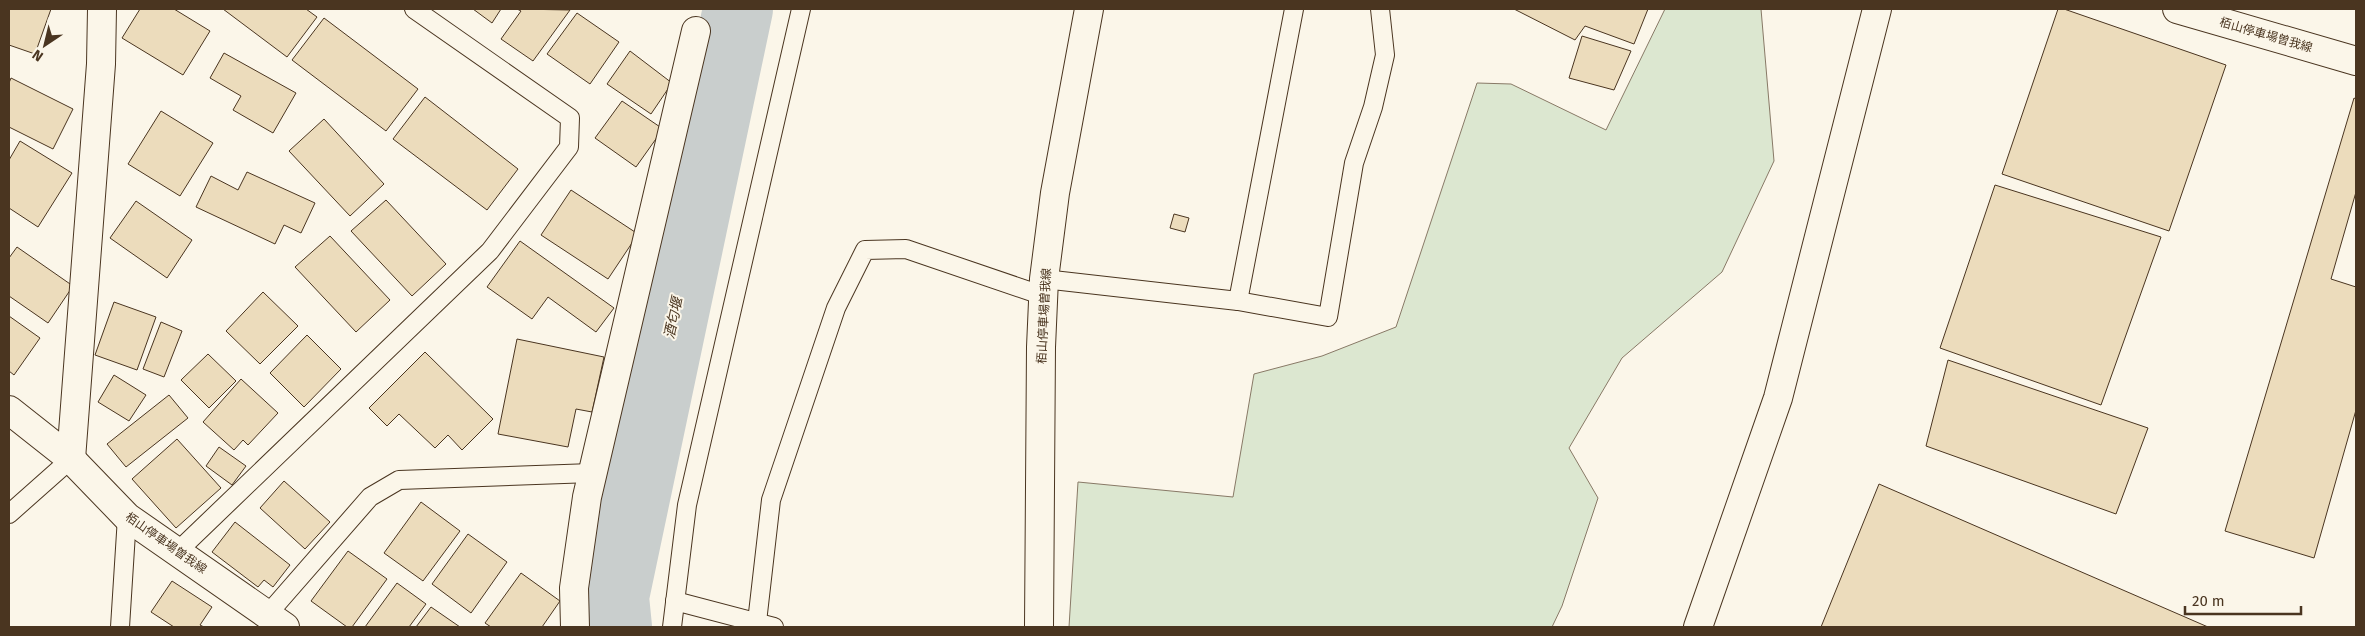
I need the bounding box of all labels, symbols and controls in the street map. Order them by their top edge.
street label: 栢山停車場曽我線 [2218,15,2314,55]
north arrow [20,20,70,70]
text: N [29,46,47,65]
street label: 栢山停車場曽我線 [1034,268,1054,364]
water label: 酒匂堰 [661,293,687,340]
street label: 栢山停車場曽我線 [123,510,209,576]
scale bar [2185,584,2301,616]
text: 20 m [2192,592,2225,610]

